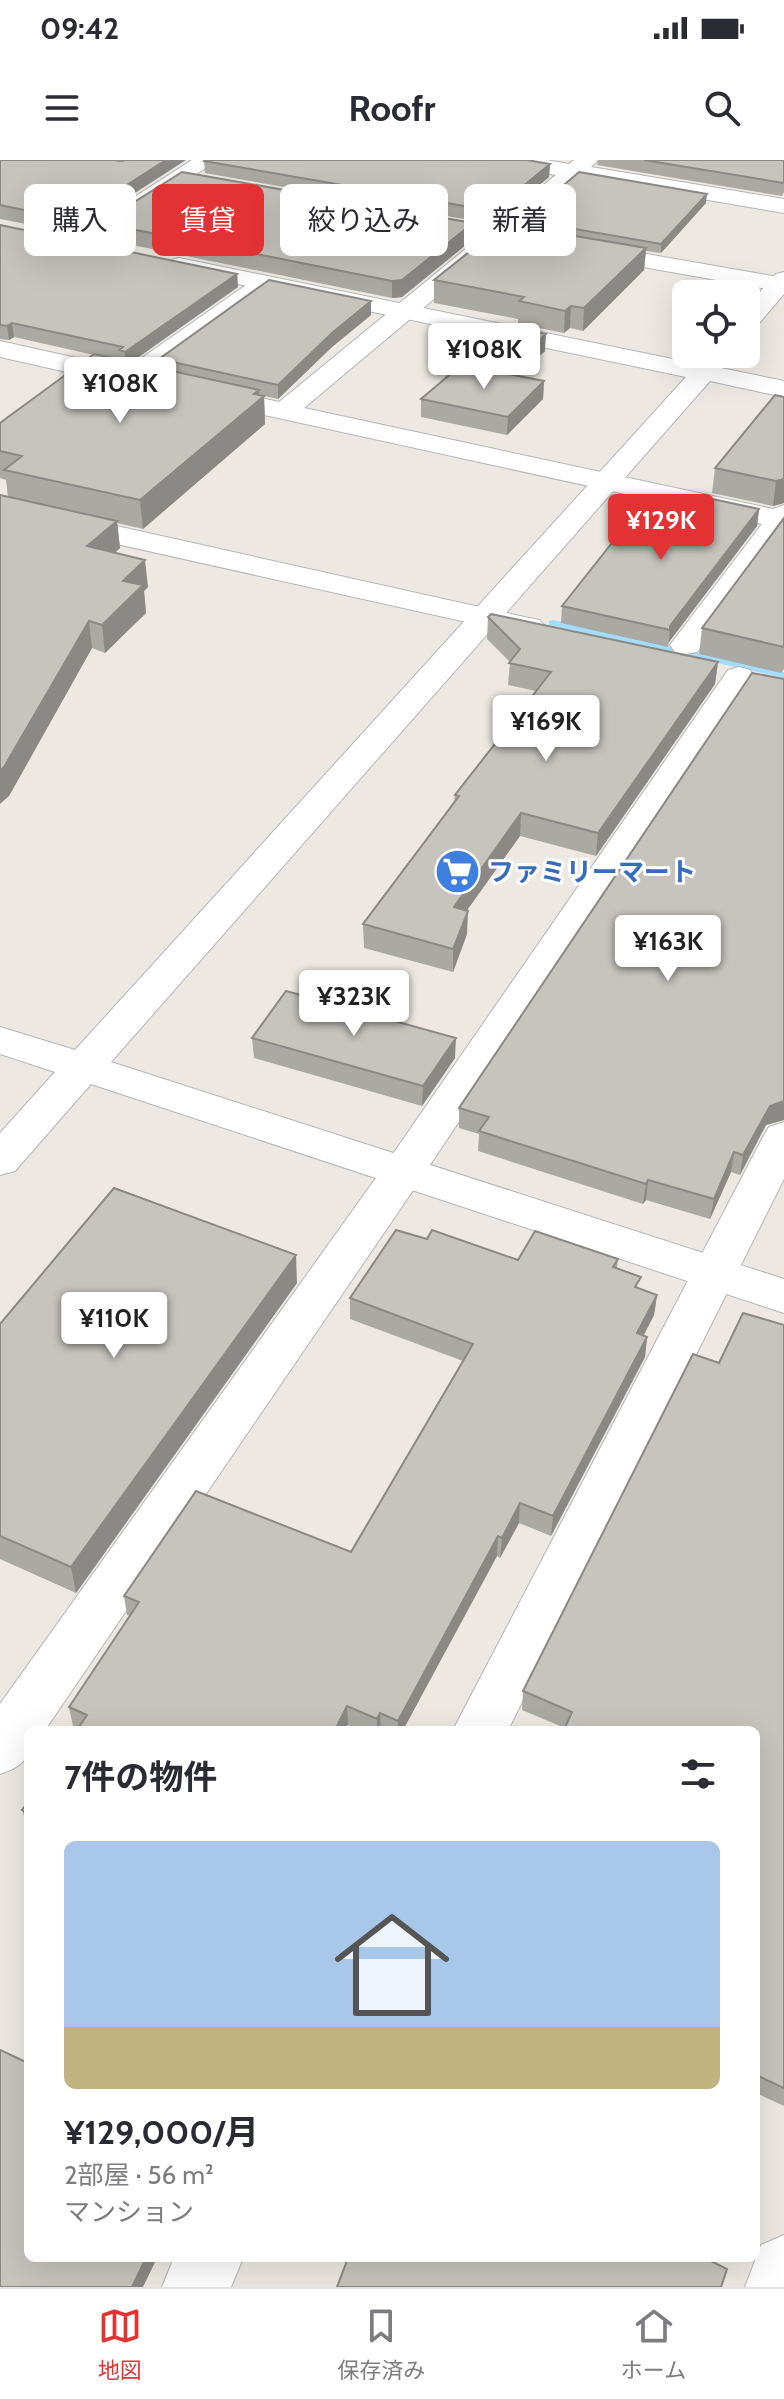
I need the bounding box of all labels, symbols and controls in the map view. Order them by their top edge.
text: 09:42 [40,10,119,47]
icon: menu [40,86,84,130]
text: Roofr [349,86,435,130]
icon: search [700,86,744,130]
chip: 購入 [24,184,136,256]
chip: 賃貸 [152,184,264,256]
chip: 絞り込み [280,184,448,256]
chip: 新着 [464,184,576,256]
map controls [672,280,760,368]
button: locate [672,280,760,368]
pin: ¥108K [428,323,540,391]
text: ¥108K [446,333,522,365]
pin: ¥108K [64,357,176,425]
text: ¥108K [82,367,158,399]
pin: ¥129K [605,494,717,562]
text: ¥129K [626,504,696,536]
pin: ¥169K [490,695,602,763]
text: ¥169K [511,705,581,737]
supermarket icon: ファミリーマート [433,848,481,896]
place label: ファミリーマート [488,856,696,888]
pin: ¥163K [612,915,724,983]
text: ¥163K [633,925,703,957]
pin: ¥323K [298,970,410,1038]
text: ¥323K [317,980,391,1012]
pin: ¥110K [58,1292,170,1360]
text: ¥110K [79,1302,149,1334]
icon: filters [676,1752,720,1796]
text: 7件の物件 [64,1756,217,1798]
icon: home [320,1893,464,2037]
text: ¥129,000/月 [64,2111,259,2153]
text: 2部屋 · 56 m² [64,2159,214,2191]
text: マンション [64,2196,194,2228]
tab: 地図 [98,2304,142,2384]
tab: 保存済み [337,2304,425,2384]
tab: ホーム [621,2304,686,2384]

